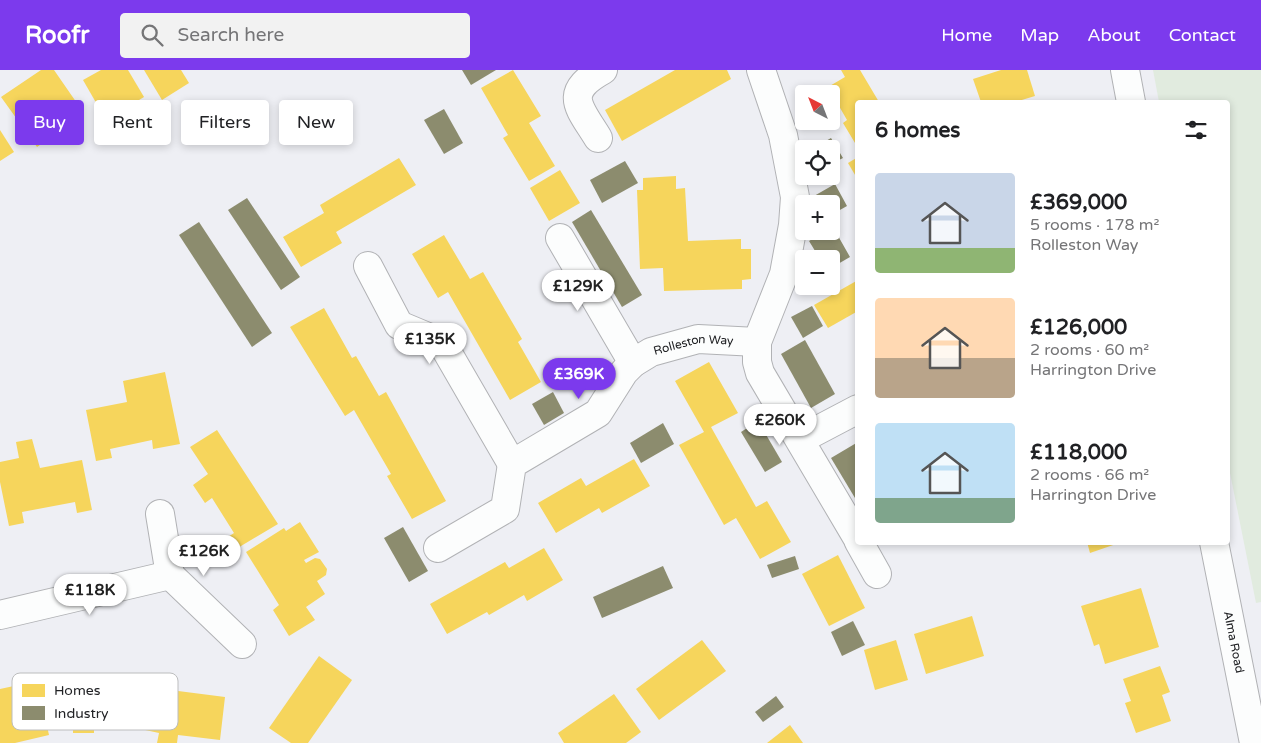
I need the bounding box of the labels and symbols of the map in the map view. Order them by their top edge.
north arrow [795,85,840,130]
pin: £129K [543,270,613,312]
pin: £135K [395,322,465,365]
street label: Rolleston Way [652,332,734,358]
pin: £369K [544,358,614,400]
pin: £260K [745,404,815,446]
pin: £126K [169,534,239,577]
pin: £118K [55,574,125,616]
street label: Alma Road [1221,610,1247,674]
legend [12,673,178,730]
text: Homes [54,682,101,699]
text: Industry [54,705,109,722]

